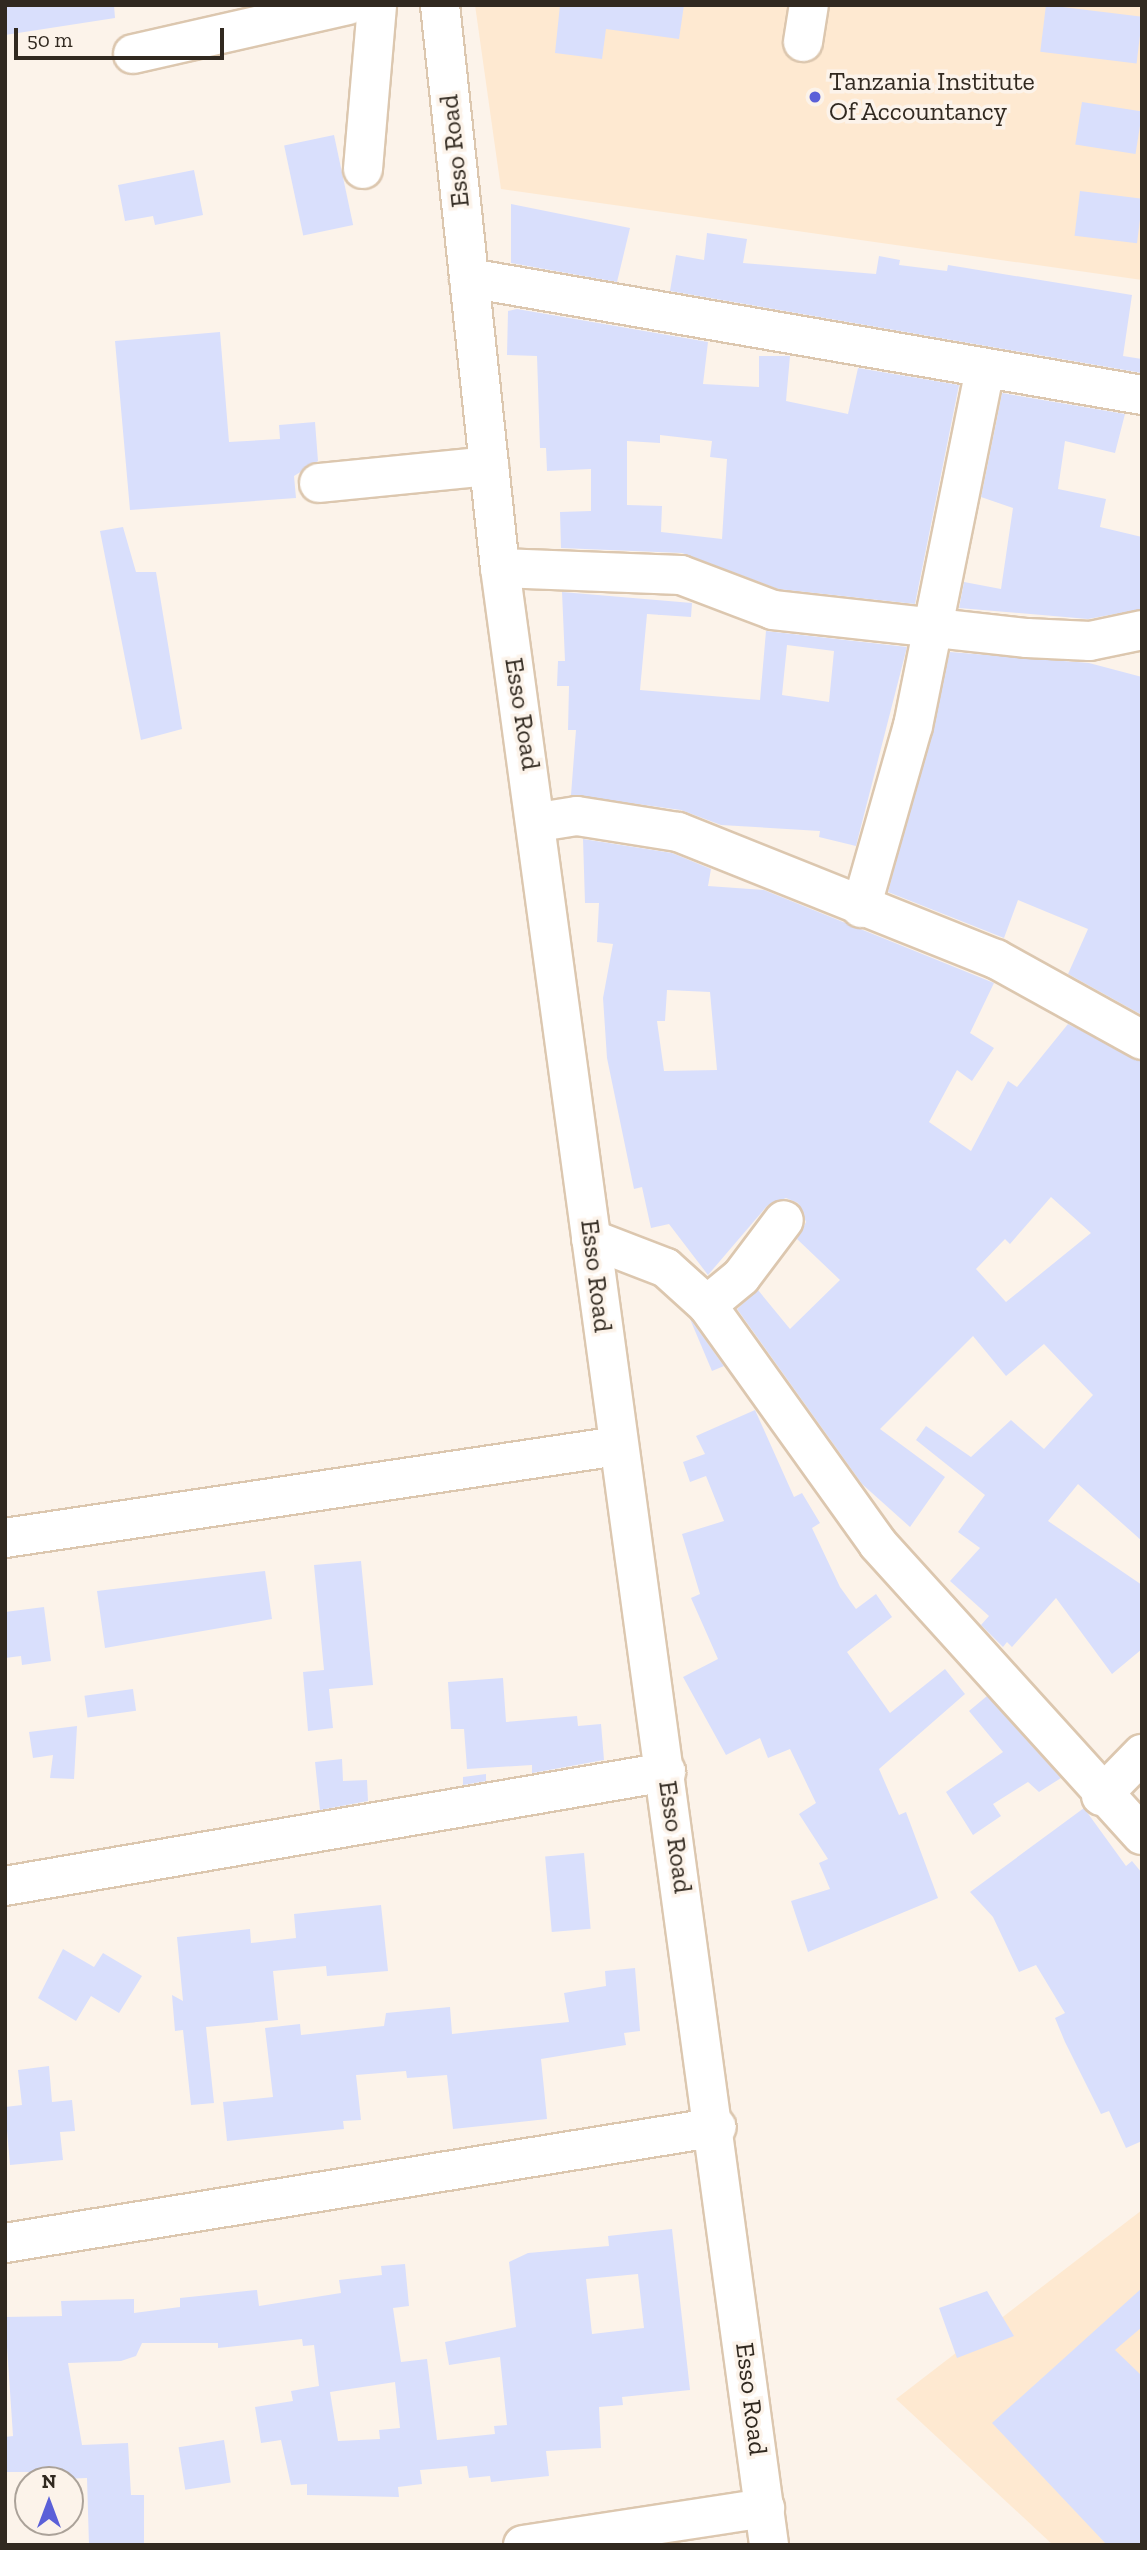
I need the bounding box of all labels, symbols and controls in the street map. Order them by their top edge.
scale bar [18,14,228,58]
text: 50 m [27,27,73,52]
place label: Tanzania Institute Of Accountancy [829,66,1035,128]
marker: Tanzania Institute Of Accountancy [807,89,823,105]
street label: Esso Road [434,93,476,209]
street label: Esso Road [498,656,546,772]
street label: Esso Road [574,1218,618,1334]
street label: Esso Road [652,1779,698,1895]
street label: Esso Road [729,2341,773,2457]
north arrow [14,2466,84,2536]
text: N [42,2470,56,2493]

